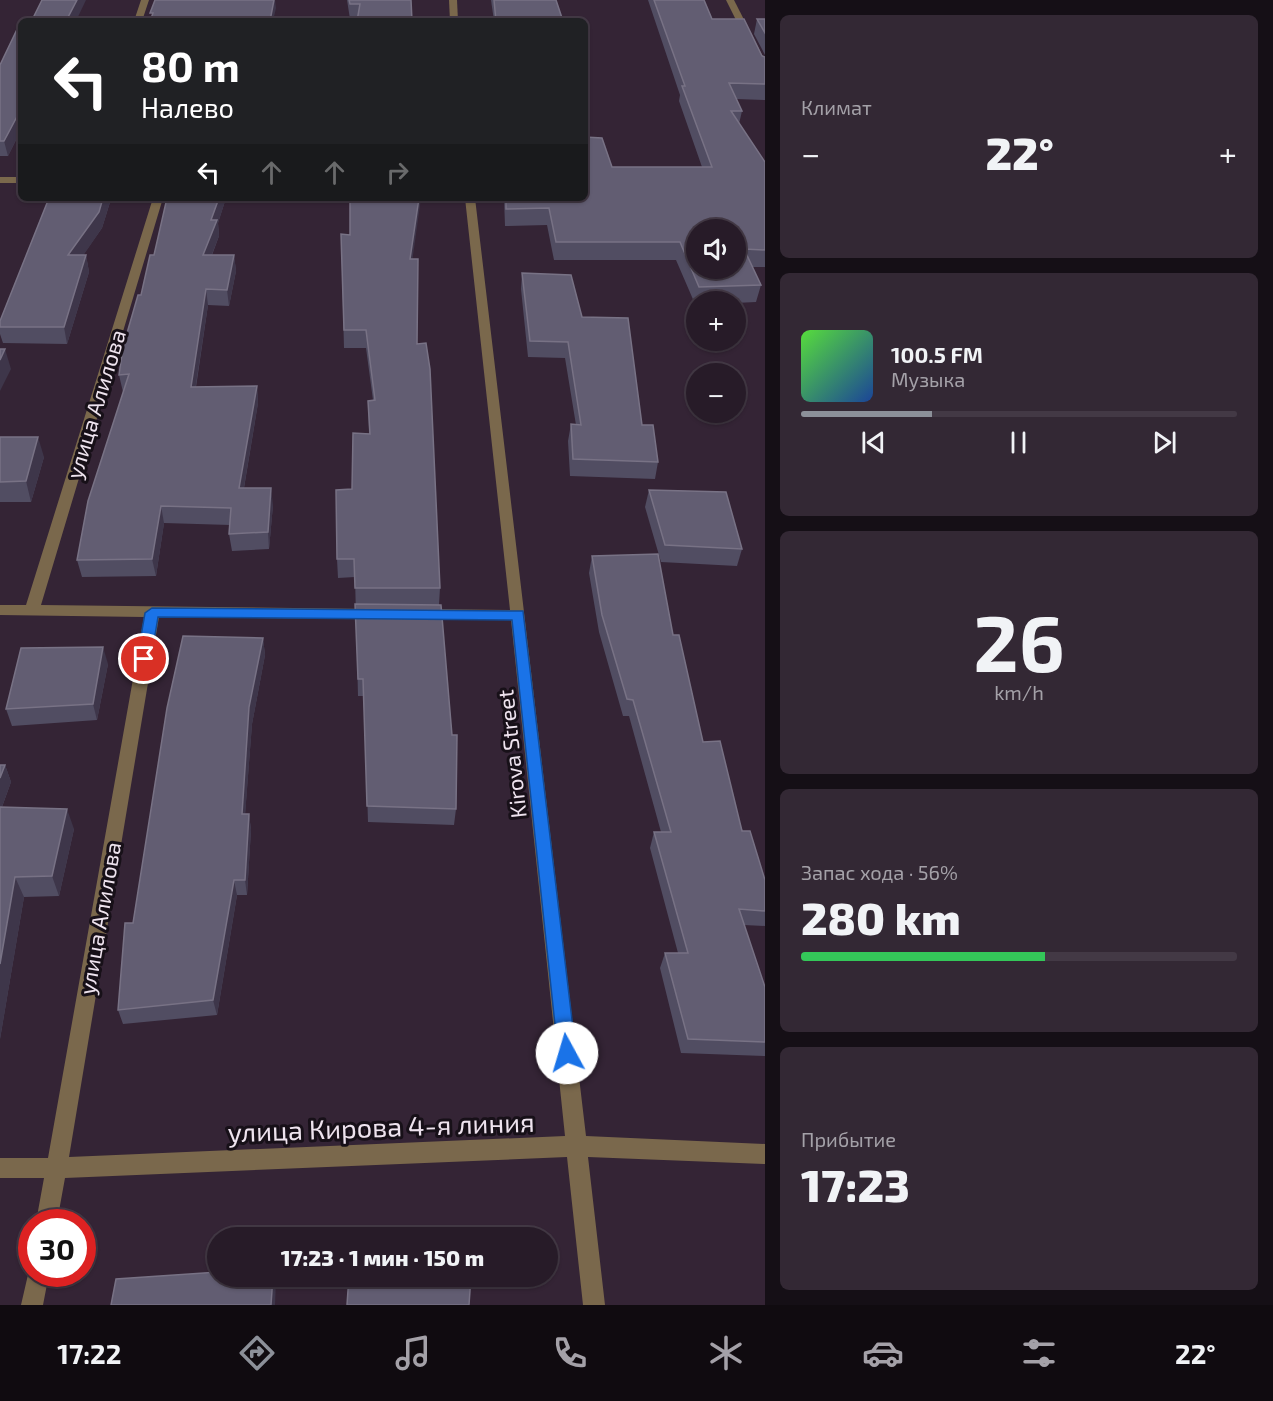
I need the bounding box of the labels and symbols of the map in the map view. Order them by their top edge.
street label: улица Алилова [60,326,131,482]
pin [118,633,169,684]
street label: Kirova Street [491,688,531,820]
street label: улица Алилова [73,840,126,997]
position arrow [535,1021,599,1085]
street label: улица Кирова 4-я линия [227,1105,535,1148]
speed limit sign: 30 [18,1209,96,1287]

